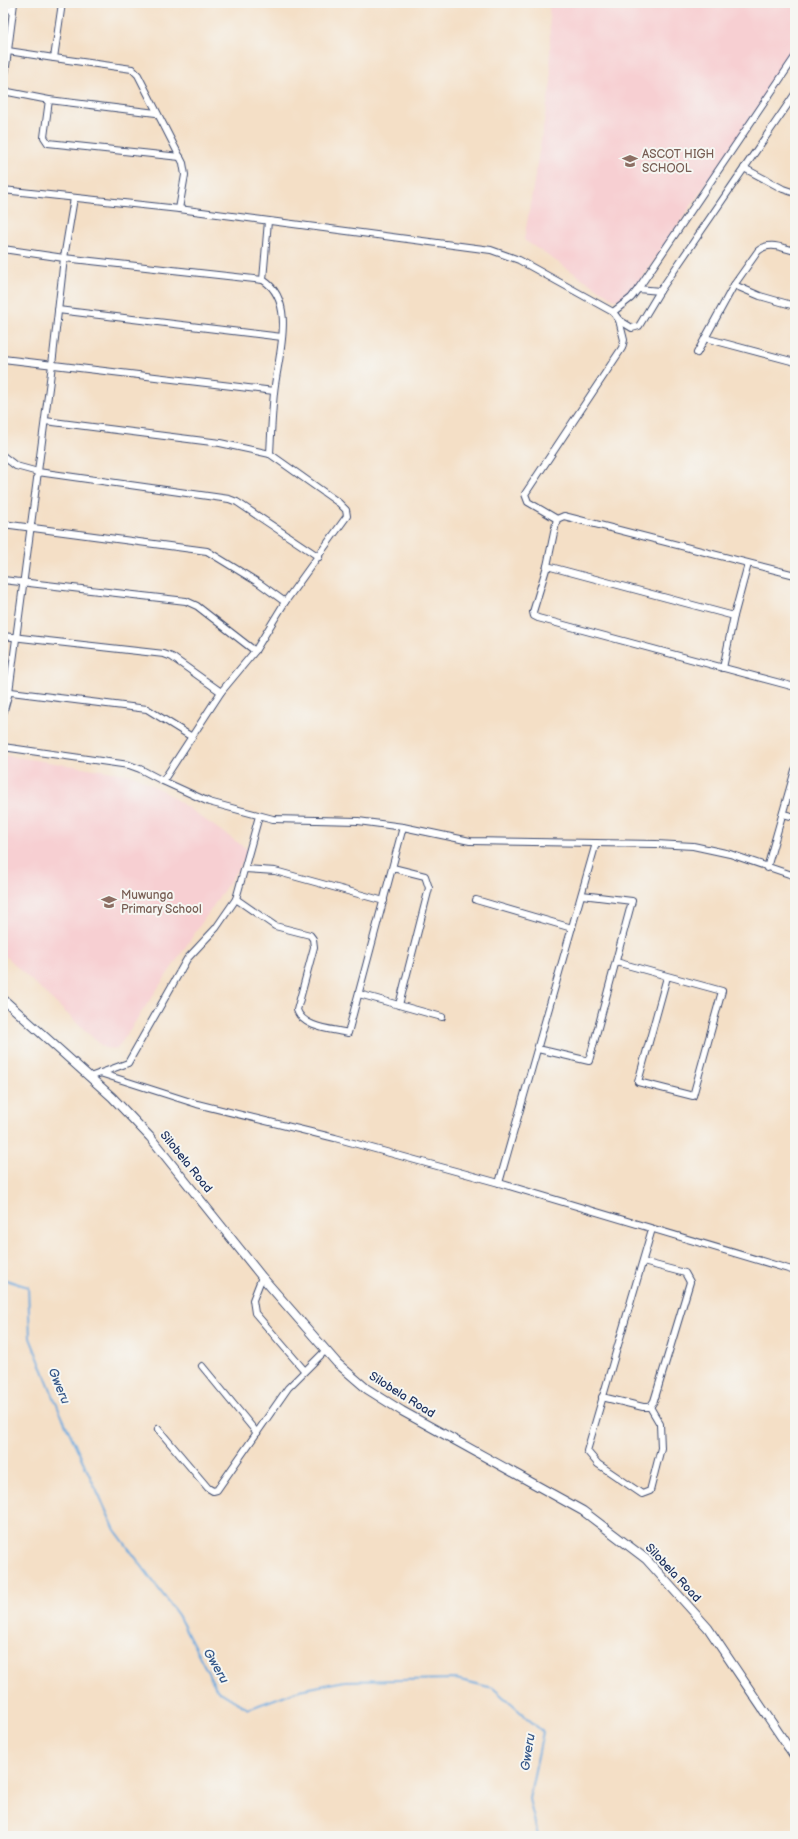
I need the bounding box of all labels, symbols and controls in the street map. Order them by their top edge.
place label: ASCOT HIGH SCHOOL [642,147,714,176]
school or university icon: ASCOT HIGH SCHOOL [621,152,639,170]
place label: Muwunga Primary School [121,888,202,917]
school or university icon: Muwunga Primary School [100,893,118,911]
street label: Silobela Road [157,1128,215,1196]
water label: Gweru [45,1366,73,1406]
street label: Silobela Road [366,1369,438,1421]
street label: Silobela Road [642,1540,704,1606]
water label: Gweru [200,1646,232,1686]
water label: Gweru [517,1732,539,1772]

